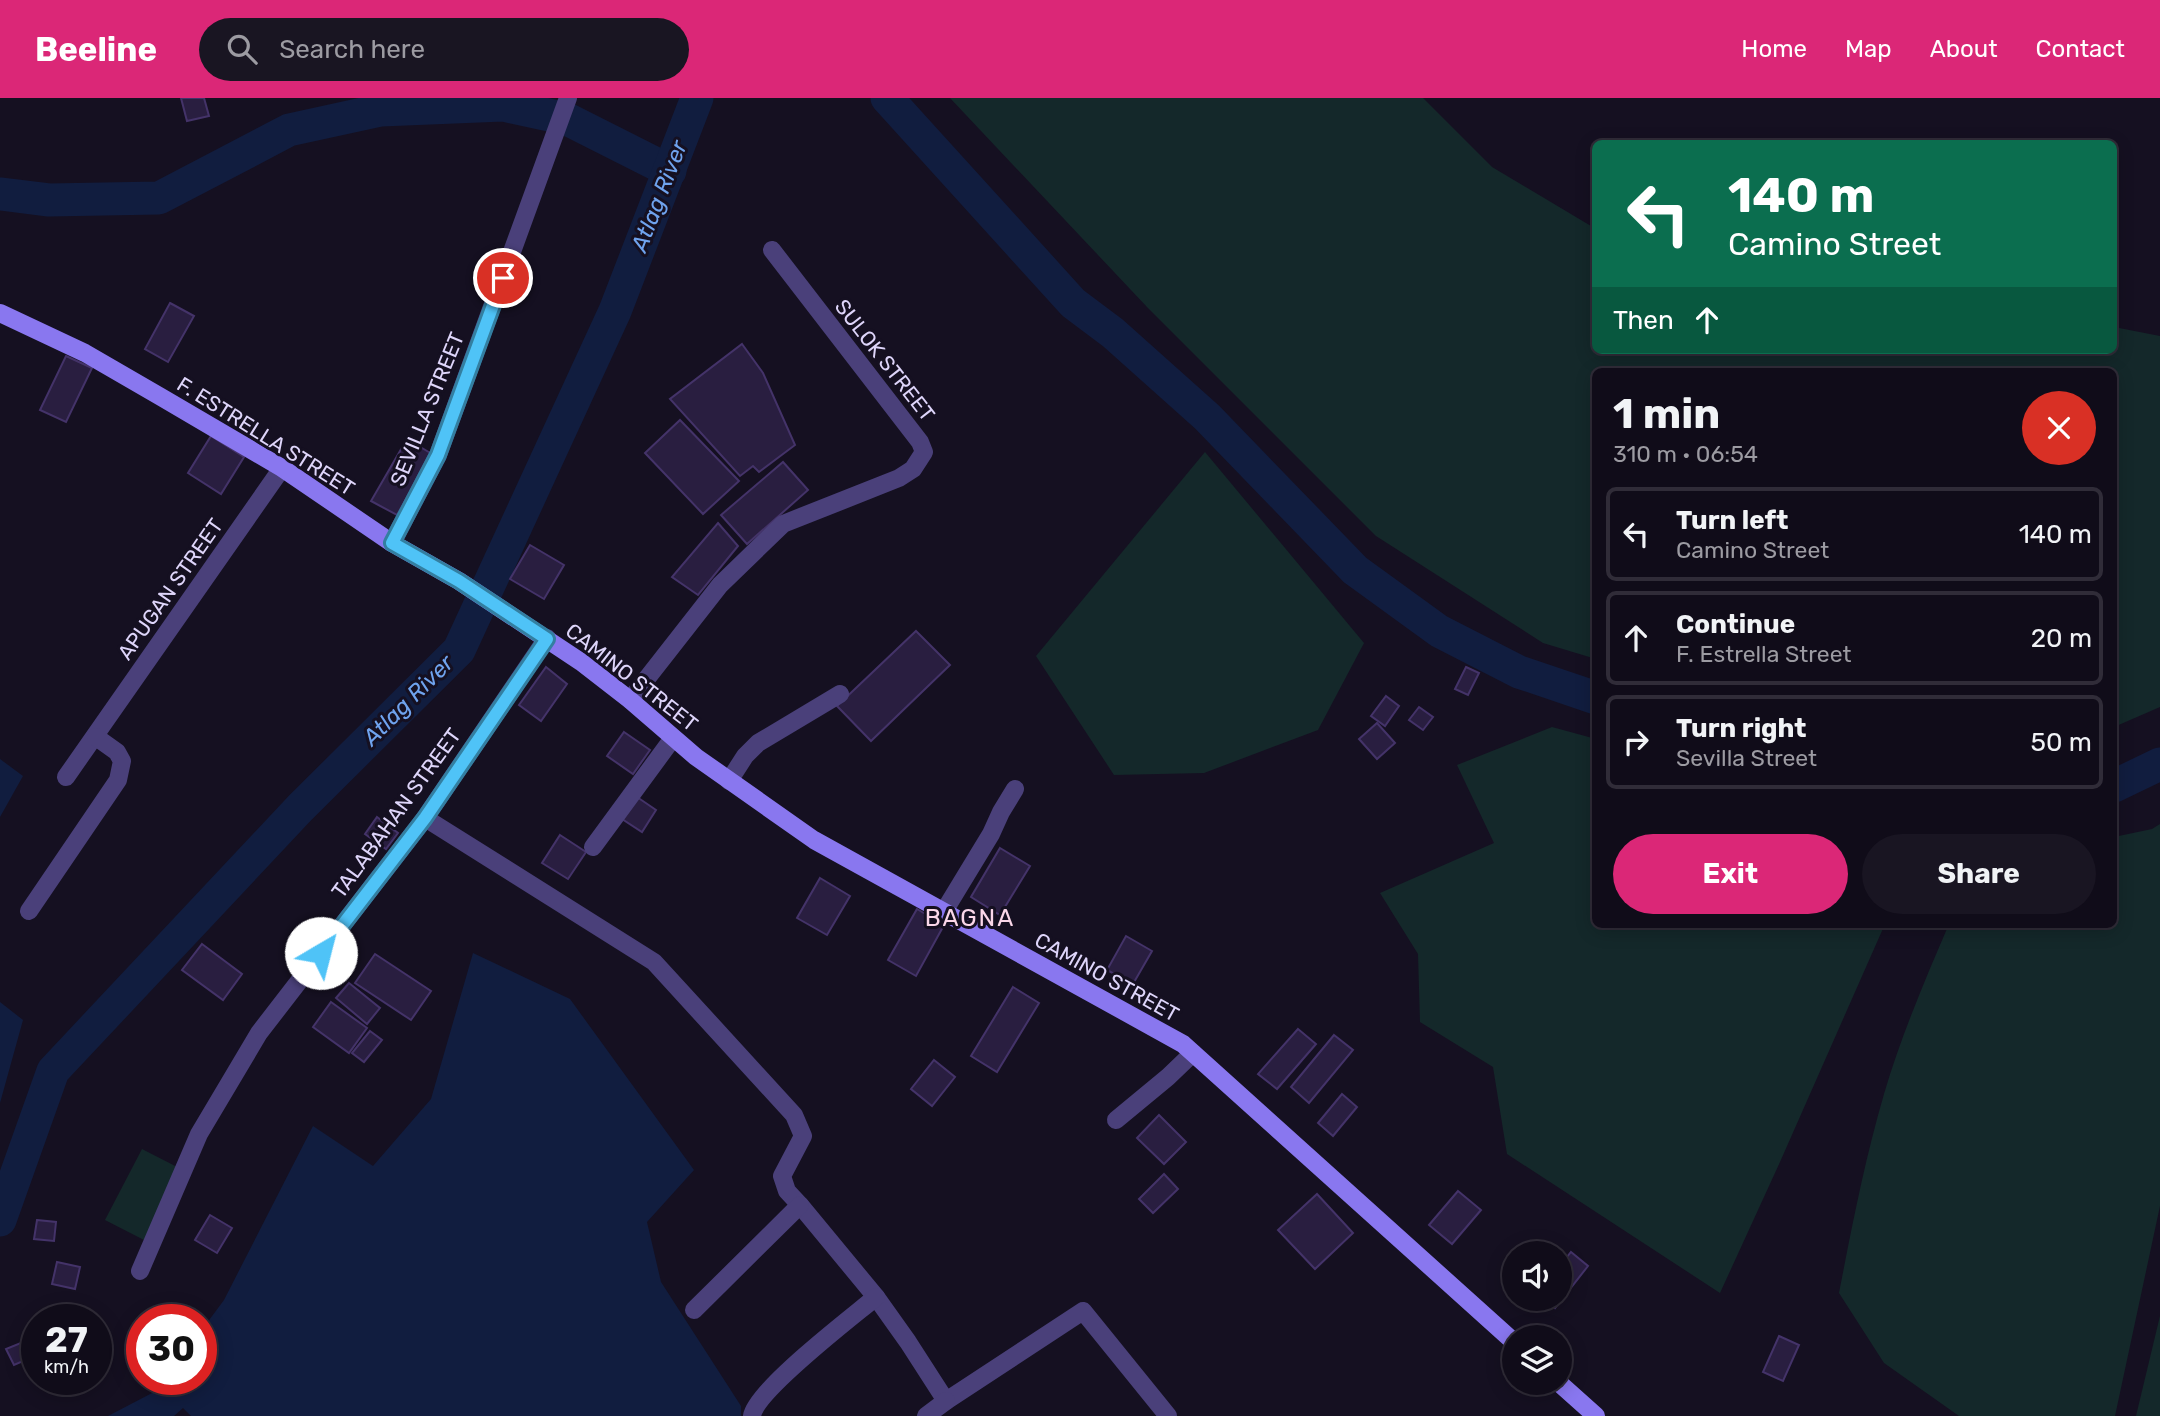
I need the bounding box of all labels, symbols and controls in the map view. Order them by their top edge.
search box [199,18,689,81]
text: Beeline [35,30,157,69]
icon: search [223,30,261,68]
text: Search here [279,34,425,65]
text: Home [1741,35,1807,63]
text: Map [1845,35,1892,63]
text: About [1930,35,1998,63]
text: Contact [2036,35,2125,63]
water label: Atlag River [625,135,693,256]
text: 140 m [1728,166,1874,224]
icon: left [1613,168,1704,259]
text: Camino Street [1728,225,1941,263]
pin [473,248,533,308]
icon: arrive [484,259,522,297]
street label: SULOK STREET [830,294,940,426]
icon: ahead [1688,301,1726,339]
text: Then [1613,305,1674,336]
street label: SEVILLA STREET [385,328,469,490]
street label: F. ESTRELLA STREET [173,371,359,501]
text: 1 min [1613,389,1720,439]
button: close [2022,391,2096,465]
text: 310 m · 06:54 [1613,440,1758,468]
text: Turn left [1676,505,1788,536]
street label: APUGAN STREET [112,514,228,664]
icon: left [1617,515,1655,553]
text: 140 m [2019,519,2092,550]
text: Camino Street [1676,536,1829,564]
text: Continue [1676,609,1795,640]
street label: CAMINO STREET [561,618,703,736]
icon: ahead [1617,619,1655,657]
text: 20 m [2031,623,2092,654]
text: F. Estrella Street [1676,640,1852,668]
water label: Atlag River [356,648,460,752]
text: Turn right [1676,713,1806,744]
street label: TALABAHAN STREET [326,723,466,903]
icon: right [1617,723,1655,761]
text: 50 m [2031,727,2092,758]
text: Sevilla Street [1676,744,1817,772]
button: Exit [1613,834,1848,914]
button: Share [1862,834,2096,914]
district label: BAGNA [925,904,1015,932]
position arrow [284,916,358,990]
street label: CAMINO STREET [1031,927,1183,1027]
map controls [1502,1241,1572,1395]
button: sound [1502,1241,1572,1311]
speed limit sign: 30 [126,1304,217,1395]
text: 27 [45,1319,88,1361]
button: layers [1502,1325,1572,1395]
text: km/h [44,1356,89,1378]

